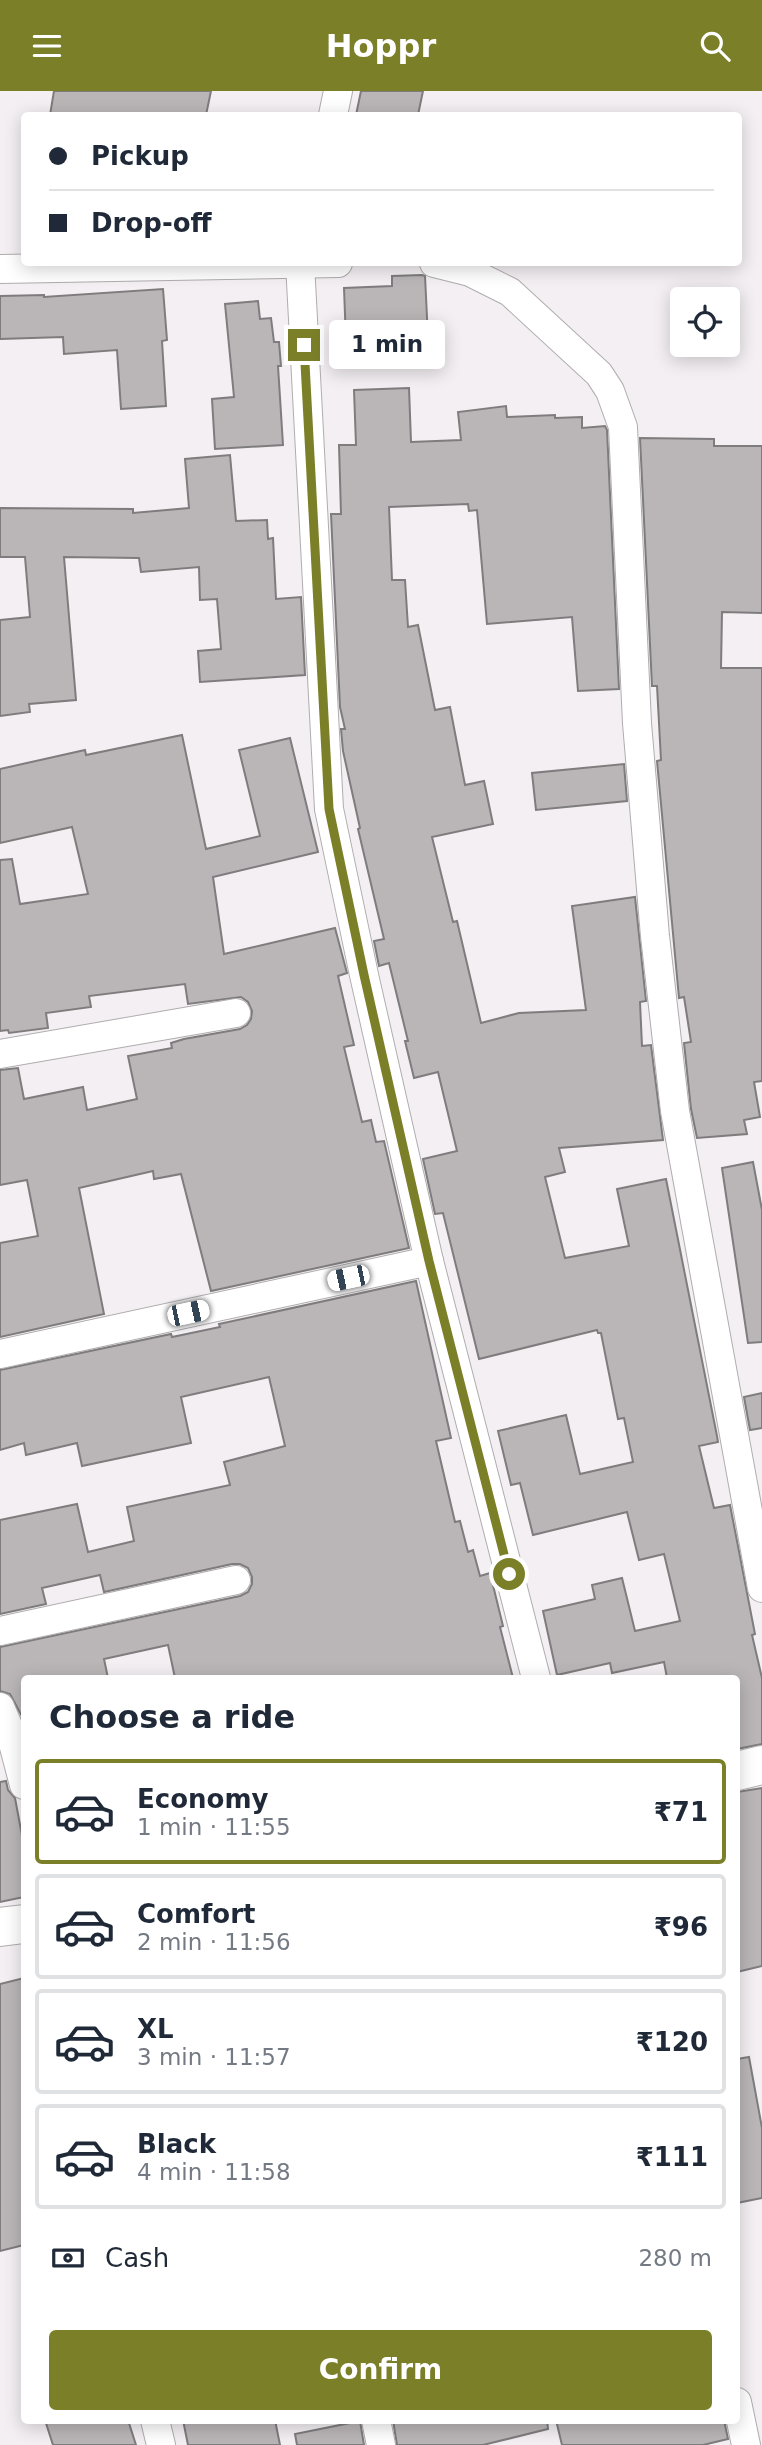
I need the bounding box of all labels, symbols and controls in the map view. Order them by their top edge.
icon: menu [28,27,66,65]
text: Hoppr [326,27,436,65]
icon: search [696,27,734,65]
text: Pickup [91,141,189,171]
text: Drop-off [91,208,212,238]
map controls [670,287,740,357]
button: locate [670,287,740,357]
callout: 1 min [328,321,444,369]
route end [288,329,320,361]
text: 1 min [351,331,423,357]
car [326,1263,371,1293]
car [166,1298,211,1328]
route start [493,1558,525,1590]
text: Choose a ride [49,1698,295,1736]
icon: car [53,1780,116,1843]
text: Economy [137,1784,268,1814]
text: ₹71 [654,1797,708,1827]
text: 1 min · 11:55 [137,1814,291,1840]
icon: car [53,1895,116,1958]
text: Comfort [137,1899,255,1929]
text: ₹96 [654,1912,708,1942]
text: 2 min · 11:56 [137,1929,291,1955]
icon: car [53,2010,116,2073]
text: XL [137,2014,174,2044]
text: ₹120 [636,2027,708,2057]
text: 3 min · 11:57 [137,2044,291,2070]
icon: car [53,2125,116,2188]
text: Black [137,2129,216,2159]
text: ₹111 [636,2142,708,2172]
text: 4 min · 11:58 [137,2159,291,2185]
icon: cash [49,2239,87,2277]
text: Cash [105,2243,169,2273]
text: 280 m [638,2245,712,2271]
button: Confirm [49,2330,712,2410]

